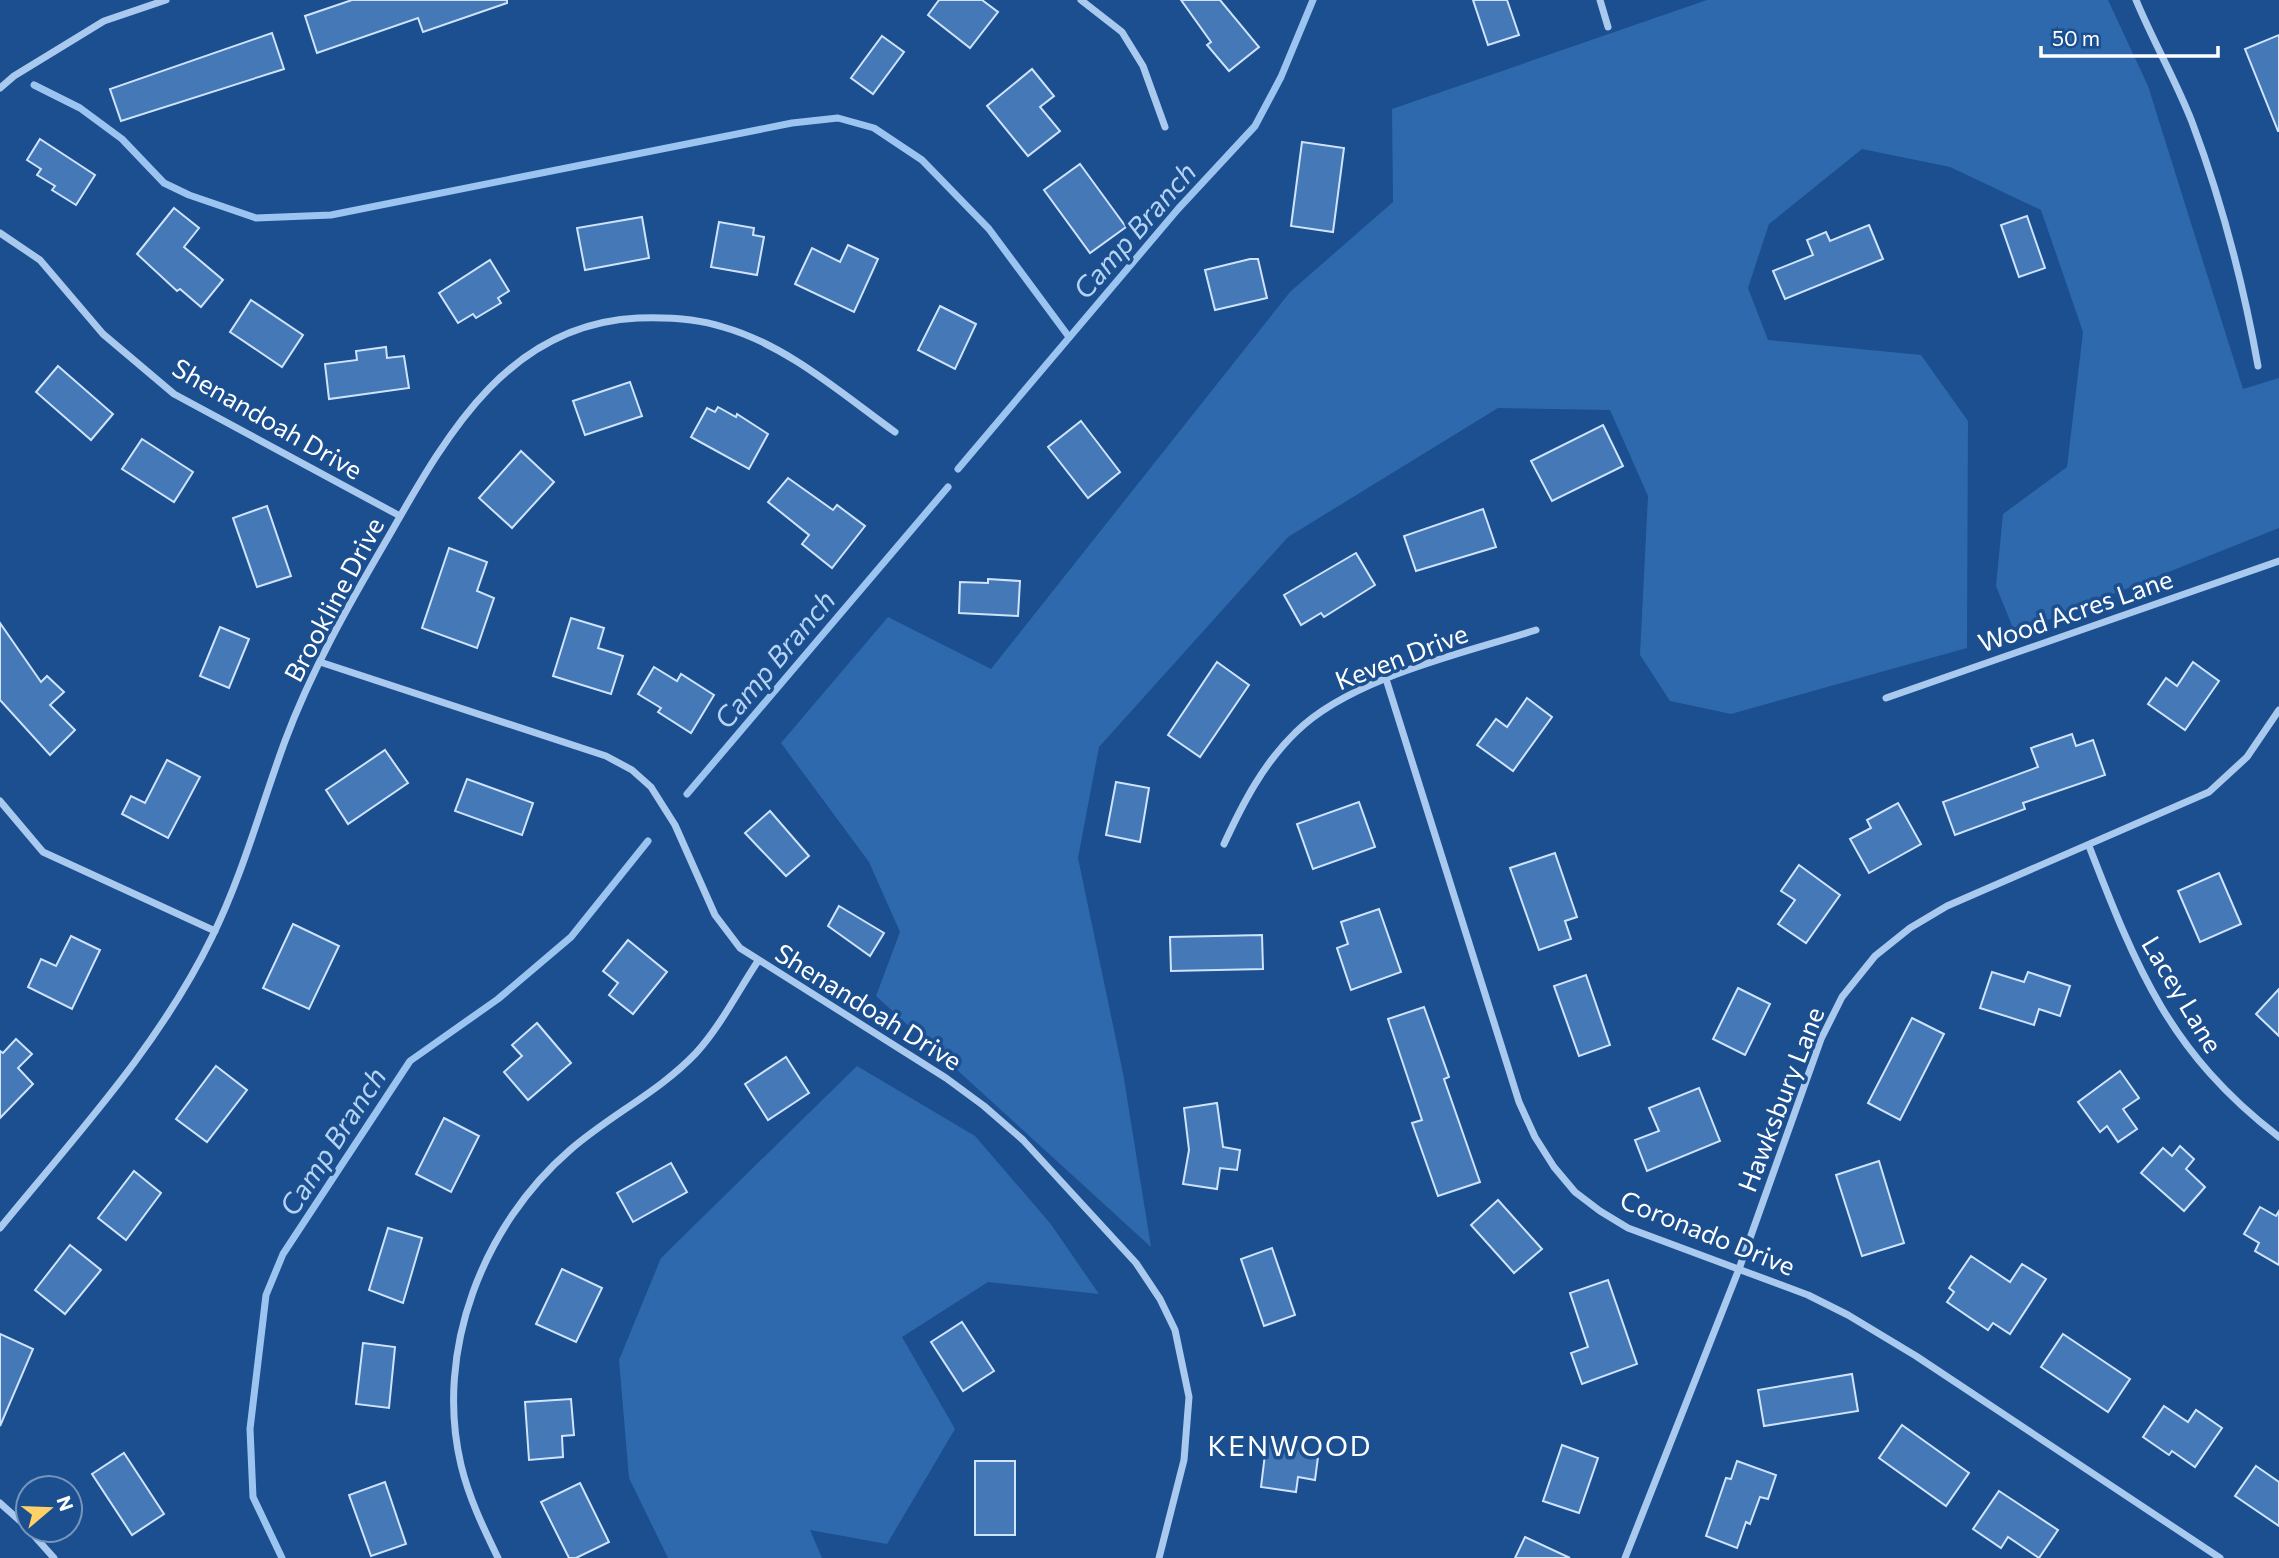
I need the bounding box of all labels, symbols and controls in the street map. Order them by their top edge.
scale bar [2041,14,2218,58]
text: 50 m [2052,25,2100,50]
water label: Camp Branch [1065,155,1203,305]
street label: Shenandoah Drive [168,351,368,485]
street label: Brookline Drive [277,512,389,686]
street label: Wood Acres Lane [1974,562,2176,658]
water label: Camp Branch [706,583,842,735]
street label: Keven Drive [1330,617,1472,695]
street label: Lacey Lane [2136,930,2230,1058]
street label: Shenandoah Drive [770,936,968,1076]
street label: Hawksbury Lane [1731,1002,1829,1196]
water label: Camp Branch [272,1061,392,1221]
street label: Coronado Drive [1616,1183,1800,1281]
district label: KENWOOD [1208,1428,1372,1462]
north arrow [14,1474,84,1544]
text: N [52,1493,79,1514]

